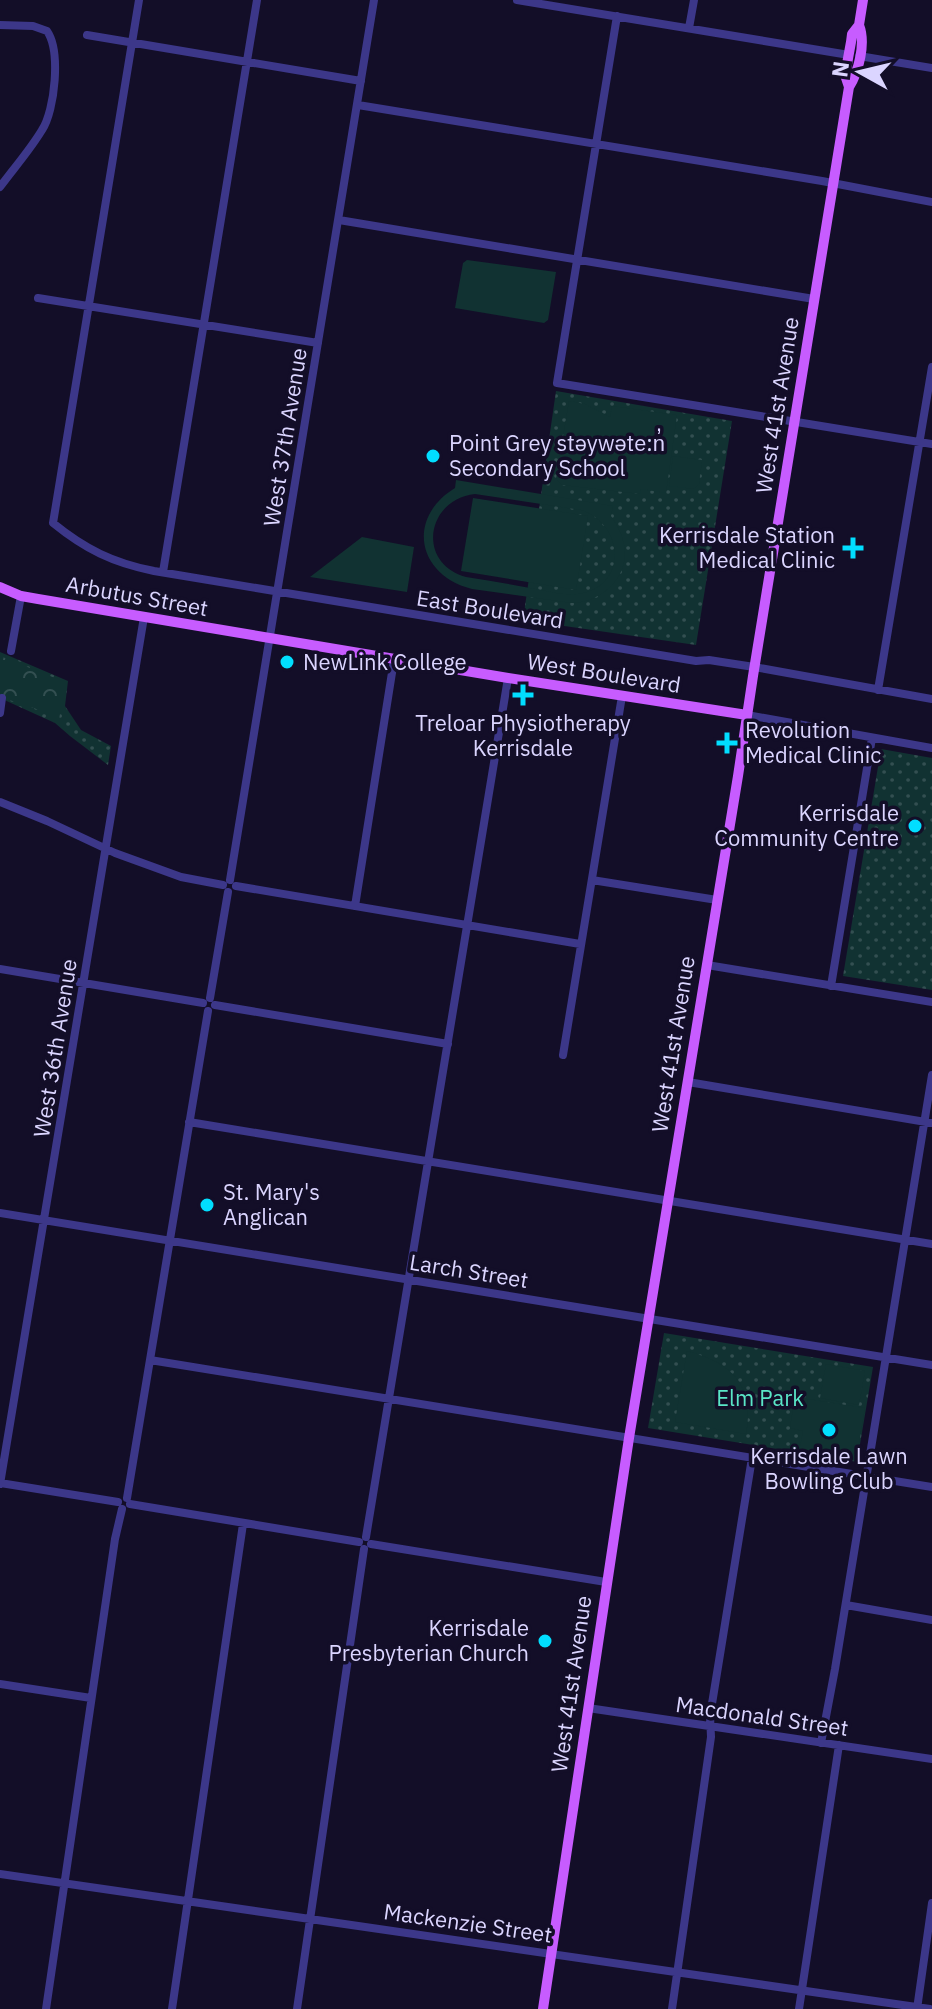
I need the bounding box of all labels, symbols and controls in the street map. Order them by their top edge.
north arrow [820,32,900,112]
text: N [824,59,855,79]
street label: West 41st Avenue [748,315,805,495]
street label: West 37th Avenue [256,346,313,528]
place label: Point Grey stəywəte:n̓ Secondary School [449,428,665,482]
marker: Point Grey stəywəte:n̓ Secondary School [424,447,442,465]
place label: Kerrisdale Station Medical Clinic [659,520,835,574]
marker: Kerrisdale Station Medical Clinic [842,537,864,559]
street label: Arbutus Street [64,569,210,622]
street label: East Boulevard [415,583,566,634]
street label: West Boulevard [525,646,683,699]
place label: NewLink College [303,647,467,676]
marker: NewLink College [278,653,296,671]
marker: Treloar Physiotherapy Kerrisdale [512,684,534,706]
place label: Treloar Physiotherapy Kerrisdale [415,708,631,762]
place label: Revolution Medical Clinic [745,715,881,769]
marker: Revolution Medical Clinic [716,732,738,754]
place label: Kerrisdale Community Centre [714,798,899,852]
marker: Kerrisdale Community Centre [906,817,924,835]
street label: West 41st Avenue [644,954,701,1134]
street label: West 36th Avenue [26,957,83,1139]
place label: St. Mary's Anglican [223,1177,320,1231]
marker: St. Mary's Anglican [198,1196,216,1214]
street label: Larch Street [408,1247,531,1294]
park label: Elm Park [716,1383,804,1412]
marker: Kerrisdale Lawn Bowling Club [820,1421,838,1439]
place label: Kerrisdale Lawn Bowling Club [750,1441,908,1495]
street label: West 41st Avenue [544,1594,597,1774]
place label: Kerrisdale Presbyterian Church [329,1613,529,1667]
marker: Kerrisdale Presbyterian Church [536,1632,554,1650]
street label: Macdonald Street [674,1689,850,1742]
street label: Mackenzie Street [382,1896,554,1949]

